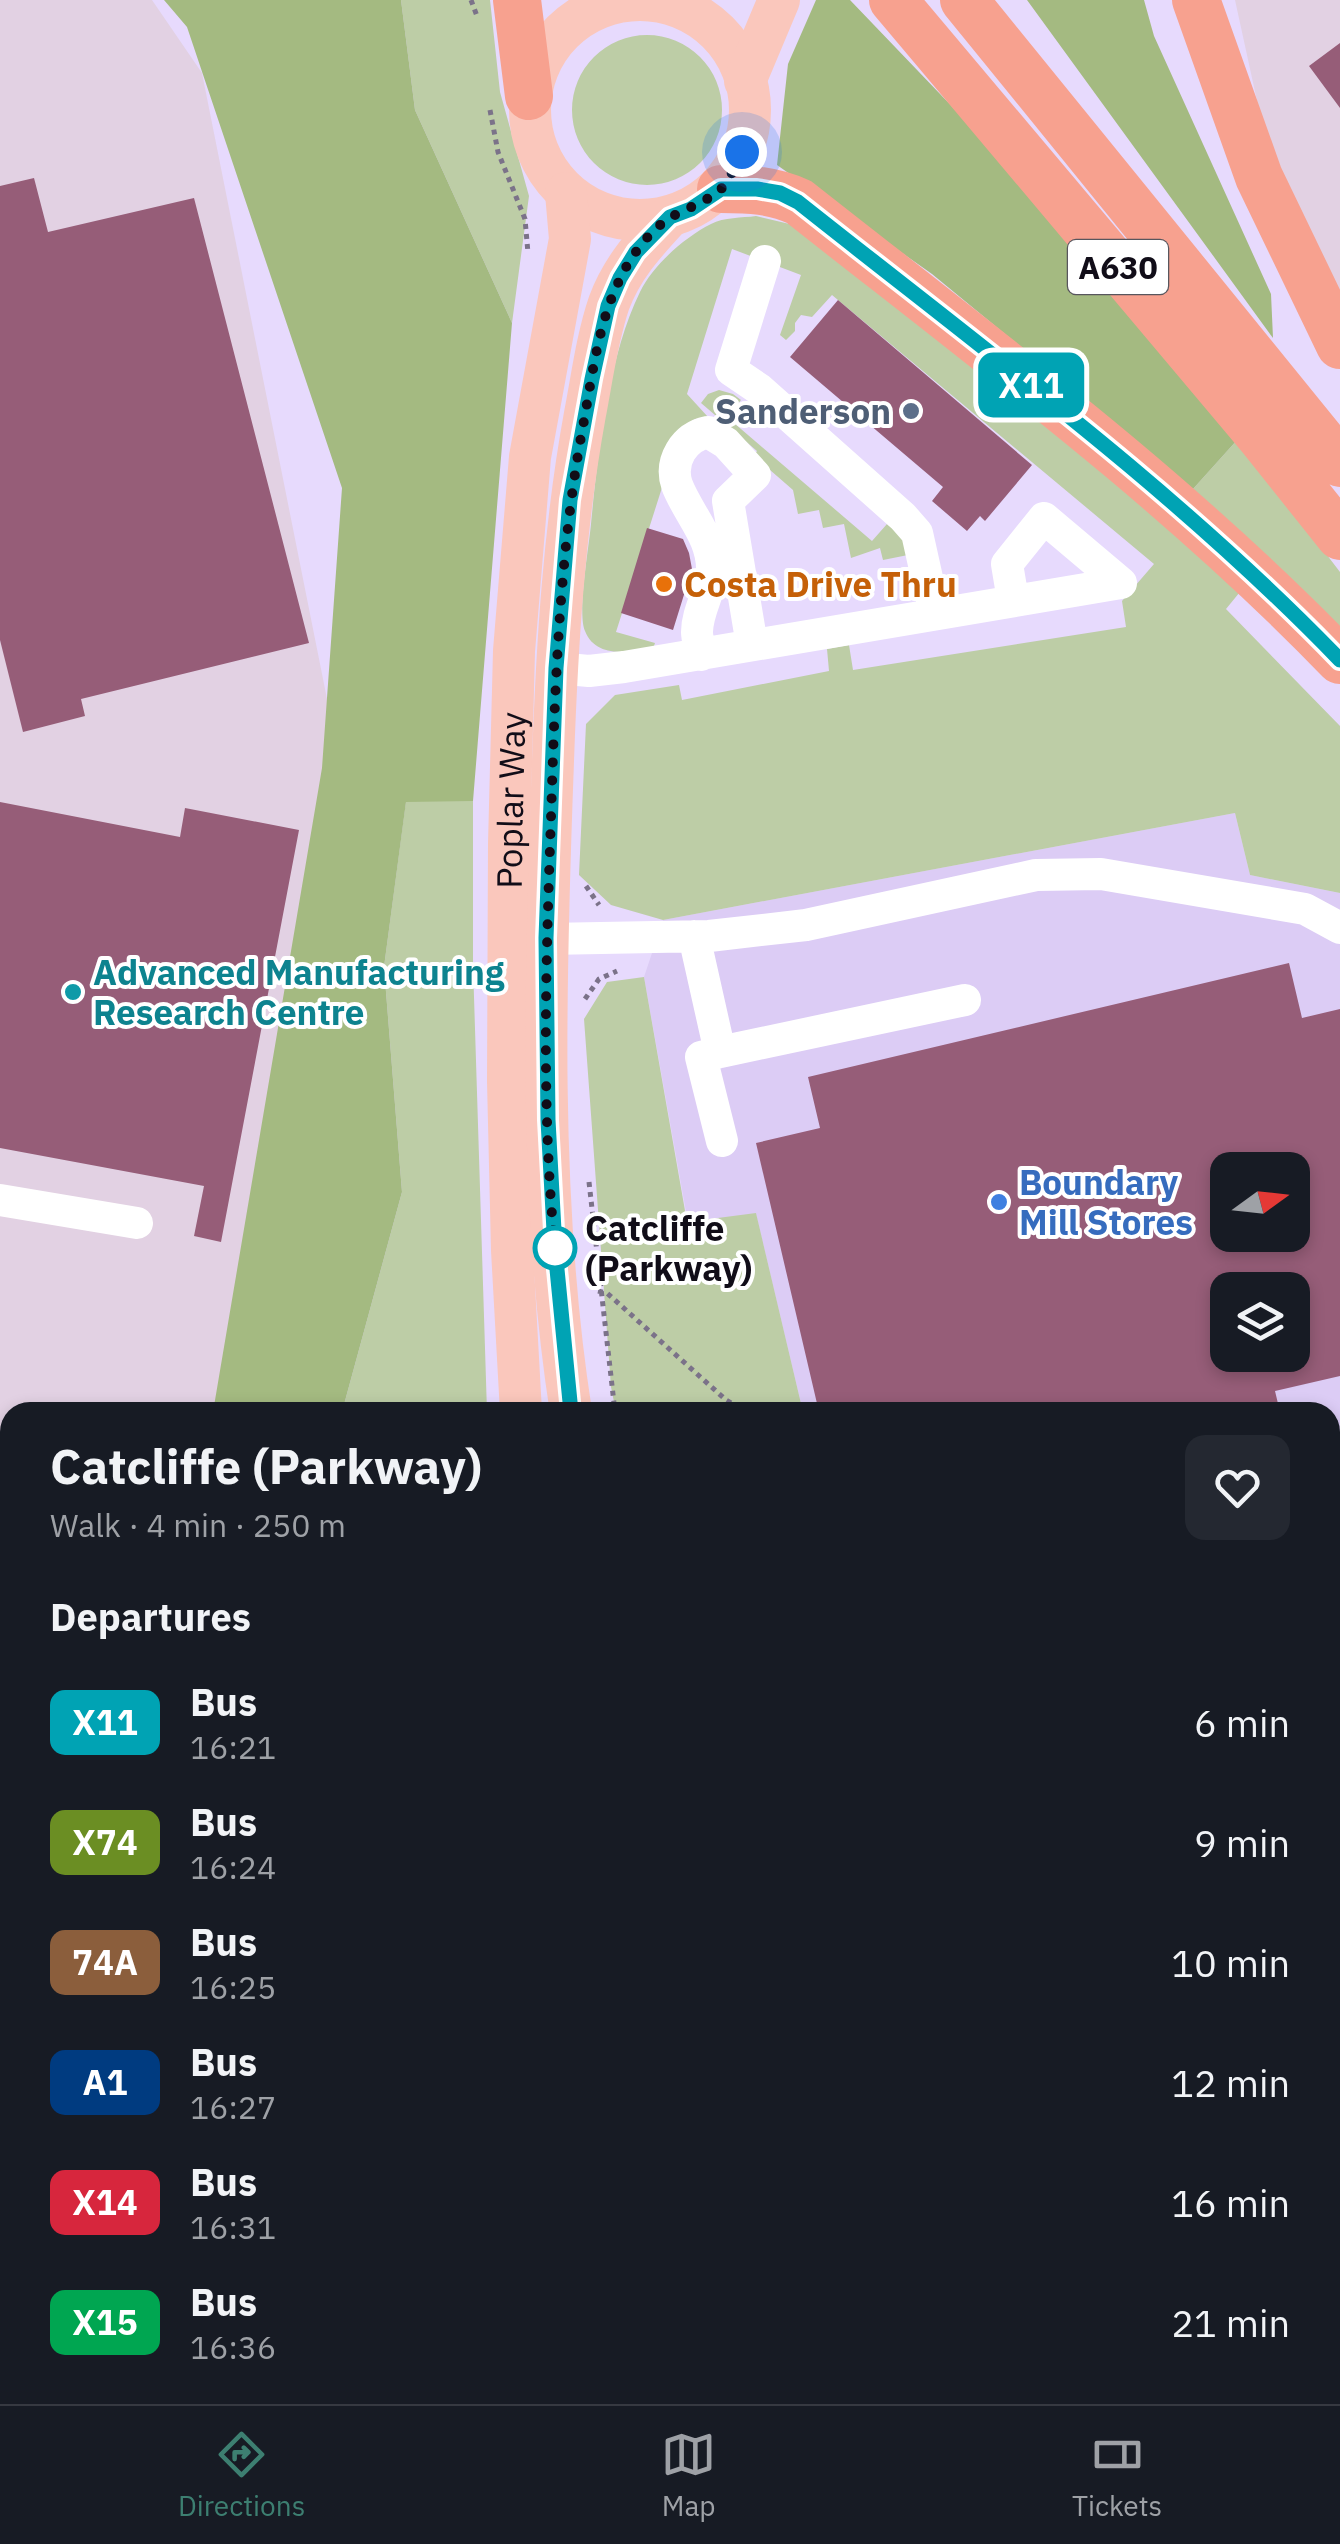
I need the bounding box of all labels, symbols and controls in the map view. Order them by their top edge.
your location [717,127,767,177]
road number: A630 [1068,240,1168,294]
line badge: X11 [974,352,1088,418]
text: X11 [998,362,1064,408]
place label: Sanderson [715,388,891,434]
marker: Sanderson [900,400,922,422]
place label: Costa Drive Thru [684,561,957,607]
marker: Costa Drive Thru [653,573,675,595]
street label: Poplar Way [486,711,535,889]
place label: Advanced Manufacturing Research Centre [93,949,505,1035]
marker: Advanced Manufacturing Research Centre [62,981,84,1003]
north arrow [1210,1152,1310,1252]
map controls [1210,1152,1310,1372]
place label: Boundary Mill Stores [1019,1159,1193,1245]
marker: Boundary Mill Stores [988,1191,1010,1213]
place label: Catcliffe (Parkway) [585,1205,752,1291]
marker: Catcliffe (Parkway) [534,1227,576,1269]
button: layers [1210,1272,1310,1372]
text: Catcliffe (Parkway) [50,1435,482,1497]
button: heart [1185,1435,1290,1540]
text: Walk · 4 min · 250 m [50,1504,346,1546]
text: Departures [50,1592,251,1641]
text: Bus [190,1677,257,1726]
text: 6 min [1194,1698,1290,1747]
text: X11 [72,1699,138,1745]
text: 16:21 [190,1726,276,1768]
text: Bus [190,1797,257,1846]
text: 9 min [1194,1818,1290,1867]
text: X74 [72,1819,138,1865]
text: 16:24 [190,1846,276,1888]
text: Bus [190,1917,257,1966]
text: 10 min [1171,1938,1290,1987]
text: 74A [72,1939,138,1985]
text: 16:25 [190,1966,276,2008]
text: Bus [190,2037,257,2086]
text: 12 min [1171,2058,1290,2107]
text: A1 [83,2059,127,2105]
text: 16:27 [190,2086,276,2128]
text: Bus [190,2157,257,2206]
text: 16 min [1171,2178,1290,2227]
text: X14 [72,2179,138,2225]
text: 16:31 [190,2206,276,2248]
text: Bus [190,2277,257,2326]
text: 21 min [1171,2298,1290,2347]
text: X15 [72,2299,138,2345]
text: 16:36 [190,2326,276,2368]
tab: Directions [178,2427,305,2524]
tab: Map [661,2427,716,2524]
tab: Tickets [1072,2427,1162,2524]

